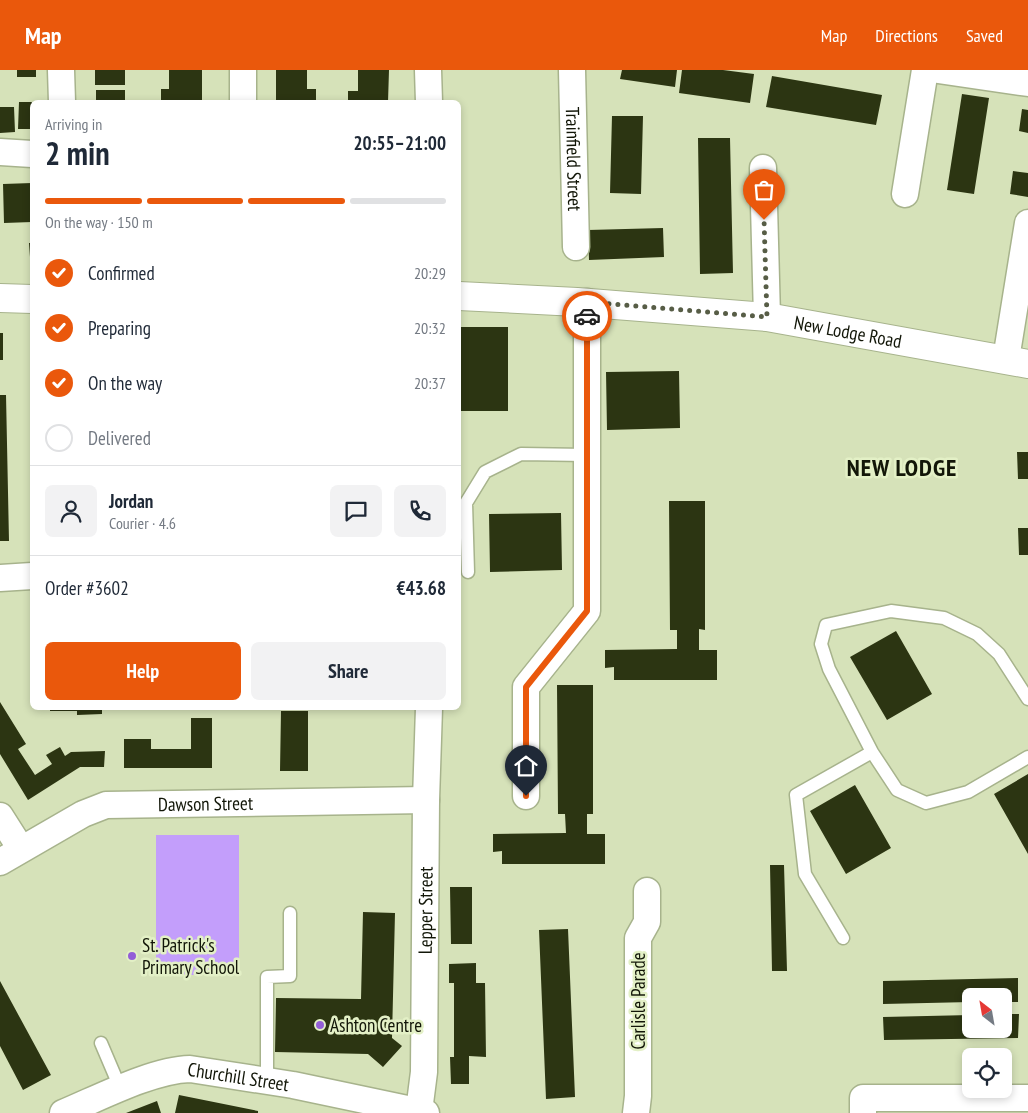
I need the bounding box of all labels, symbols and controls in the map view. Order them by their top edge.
text: Map [25,20,62,51]
text: Map [821,24,847,47]
text: Directions [875,24,938,47]
text: Saved [966,24,1003,47]
street label: Trainfield Street [561,106,587,212]
text: Arriving in [45,114,102,134]
text: 20:55–21:00 [353,131,446,155]
text: 2 min [45,132,110,174]
pin [743,169,785,220]
icon: bag [750,176,778,204]
text: On the way · 150 m [45,212,153,232]
icon: check [45,259,73,287]
text: Confirmed [88,261,155,285]
text: 20:29 [414,263,446,283]
courier [562,291,612,341]
icon: car [573,302,601,330]
street label: New Lodge Road [792,310,904,353]
icon: check [45,314,73,342]
text: Preparing [88,316,151,340]
text: 20:32 [414,318,446,338]
icon: check [45,369,73,397]
text: On the way [88,371,162,395]
text: 20:37 [414,373,446,393]
text: Delivered [88,426,151,450]
district label: NEW LODGE [847,452,957,483]
button: person [45,485,97,537]
button: chat [330,485,382,537]
button: phone [394,485,446,537]
text: Jordan [109,489,153,513]
text: Courier · 4.6 [109,513,176,533]
text: Order #3602 [45,576,129,600]
text: €43.68 [397,576,446,600]
button: Help [45,642,241,700]
button: Share [251,642,446,700]
pin [505,745,547,796]
icon: home [512,752,540,780]
street label: Dawson Street [158,791,254,816]
street label: Lepper Street [413,865,438,954]
place label: St. Patrick's Primary School [142,933,240,979]
marker: St. Patrick's Primary School [126,950,138,962]
street label: Carlisle Parade [626,952,650,1050]
north arrow [962,988,1012,1038]
map controls [962,988,1012,1098]
place label: Ashton Centre [330,1013,422,1037]
marker: Ashton Centre [314,1019,326,1031]
button: locate [962,1048,1012,1098]
street label: Churchill Street [186,1057,291,1096]

